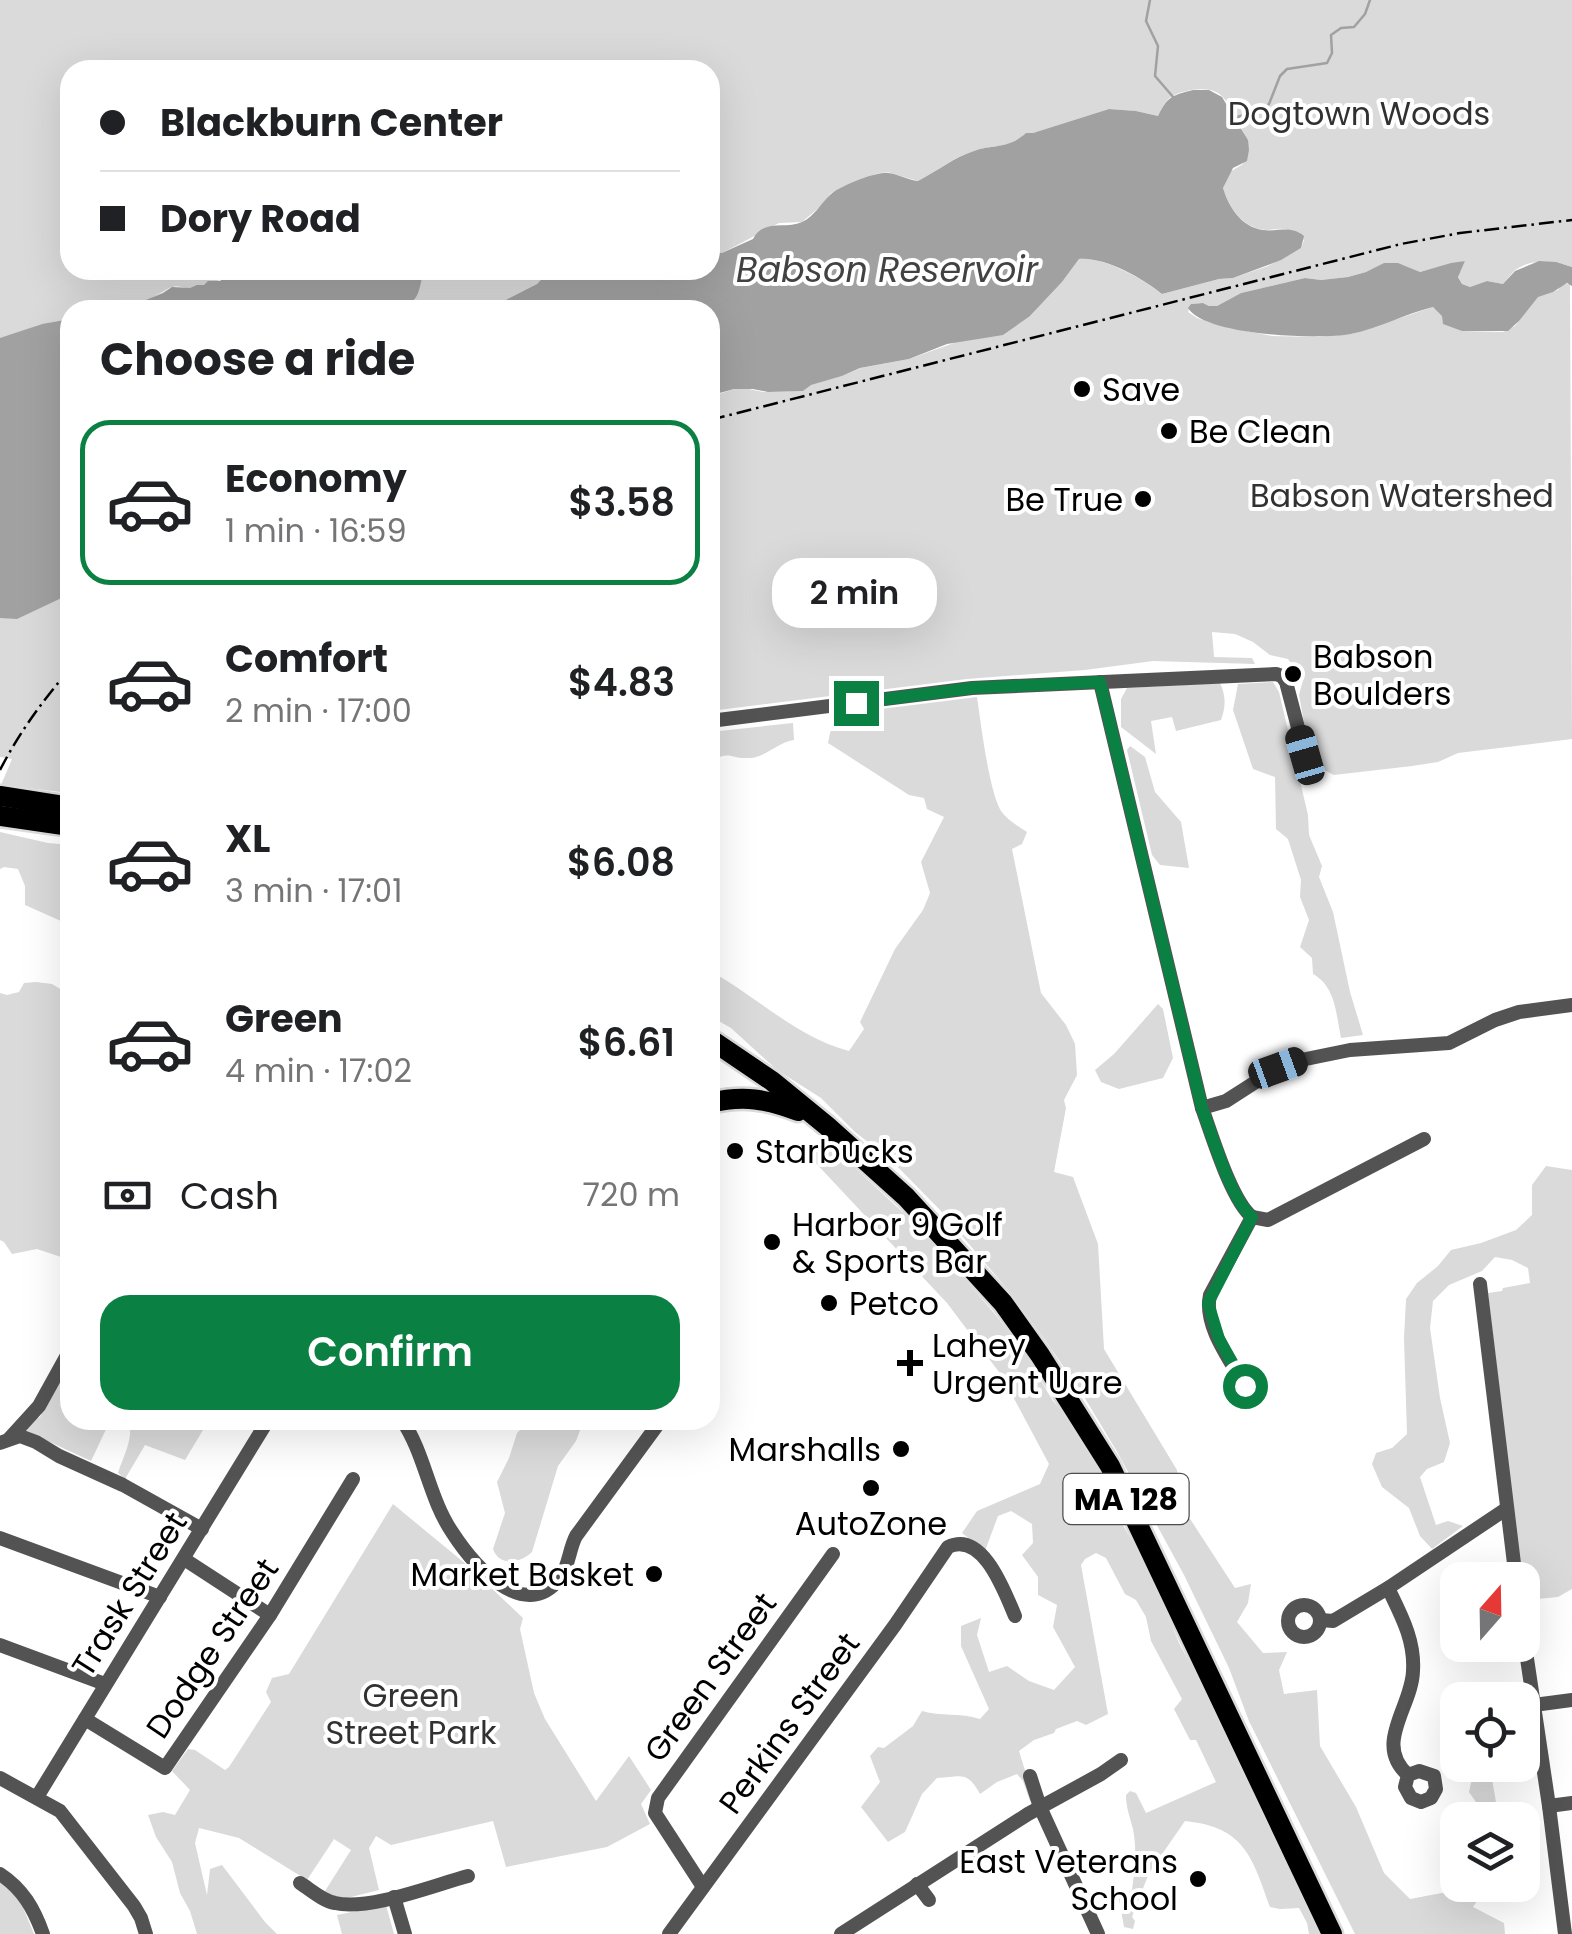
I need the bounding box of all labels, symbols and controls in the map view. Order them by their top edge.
park label: Dogtown Woods [1228,91,1490,136]
text: Blackburn Center [160,96,503,149]
text: Dory Road [160,192,361,245]
water label: Babson Reservoir [736,245,1039,294]
text: Choose a ride [100,328,415,391]
place label: Save [1102,367,1180,412]
marker: Save [1071,378,1093,400]
place label: Be Clean [1189,409,1332,454]
marker: Be Clean [1158,420,1180,442]
text: Economy [225,452,407,505]
icon: car [105,458,195,548]
park label: Babson Watershed [1250,473,1554,518]
text: $3.58 [569,476,675,529]
place label: Be True [1005,477,1123,522]
marker: Be True [1132,488,1154,510]
text: 1 min · 16:59 [225,508,407,553]
callout: 2 min [774,558,938,628]
text: 2 min [810,570,899,615]
text: Comfort [225,632,388,685]
place label: Babson Boulders [1313,634,1452,716]
icon: car [105,638,195,728]
text: $4.83 [568,656,675,709]
marker: Babson Boulders [1282,663,1304,685]
route end [834,681,879,726]
text: 2 min · 17:00 [225,688,412,733]
car [1282,722,1328,788]
text: XL [225,812,270,865]
icon: car [105,818,195,908]
text: $6.08 [567,836,675,889]
text: 3 min · 17:01 [225,868,402,913]
text: Green [225,992,343,1045]
icon: car [105,998,195,1088]
text: $6.61 [578,1016,675,1069]
car [1245,1044,1311,1092]
text: 4 min · 17:02 [225,1048,412,1093]
place label: Starbucks [755,1129,914,1174]
marker: Starbucks [724,1140,746,1162]
icon: cash [100,1168,155,1223]
text: Cash [180,1169,279,1222]
text: 720 m [583,1172,680,1217]
place label: Harbor 9 Golf & Sports Bar [792,1202,1003,1284]
marker: Harbor 9 Golf & Sports Bar [761,1231,783,1253]
place label: Petco [849,1281,939,1326]
marker: Petco [818,1292,840,1314]
button: Confirm [100,1295,680,1410]
place label: Lahey Urgent Uare [932,1323,1123,1405]
marker: Lahey Urgent Uare [897,1350,923,1376]
route start [1223,1364,1268,1409]
place label: Marshalls [729,1427,881,1472]
marker: Marshalls [890,1438,912,1460]
road number: MA 128 [1064,1474,1188,1524]
marker: AutoZone [860,1477,882,1499]
place label: AutoZone [795,1501,947,1546]
street label: Trask Street [61,1503,197,1685]
street label: Dodge Street [135,1549,289,1747]
place label: Market Basket [410,1552,634,1597]
north arrow [1440,1562,1540,1662]
map controls [1440,1562,1540,1902]
marker: Market Basket [643,1563,665,1585]
street label: Green Street [633,1583,787,1771]
street label: Perkins Street [708,1623,870,1823]
park label: Green Street Park [326,1673,497,1755]
button: locate [1440,1682,1540,1782]
button: layers [1440,1802,1540,1902]
place label: East Veterans School [959,1839,1178,1921]
marker: East Veterans School [1187,1868,1209,1890]

